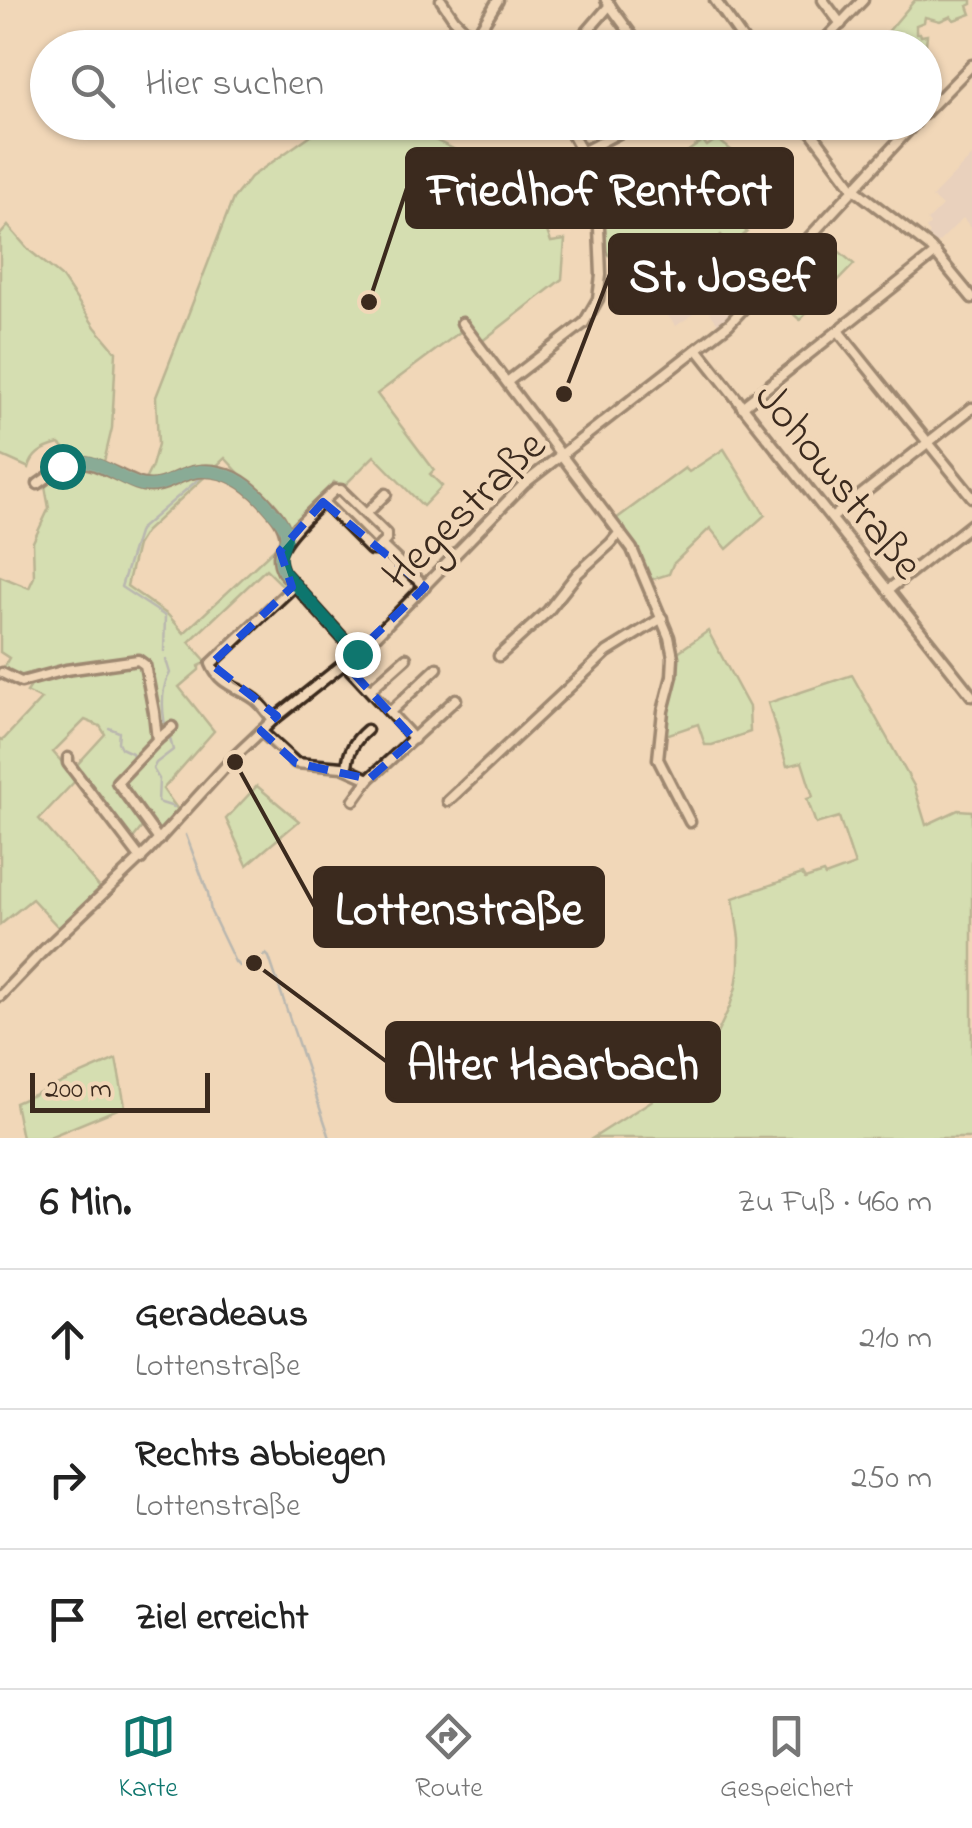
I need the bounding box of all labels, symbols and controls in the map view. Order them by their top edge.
search box [30,30,942,140]
text: Hier suchen [145,57,324,113]
icon: search [65,58,120,113]
callout: Friedhof Rentfort [407,149,792,227]
text: Friedhof Rentfort [426,158,773,228]
callout: St. Josef [610,235,835,313]
text: St. Josef [629,244,816,314]
street label: Johowstraße [736,369,938,596]
street label: Hegestraße [368,415,564,608]
route start [40,444,86,490]
route end [335,632,381,678]
callout: Lottenstraße [315,868,603,946]
text: Lottenstraße [335,877,585,947]
callout: Alter Haarbach [387,1023,719,1101]
text: Alter Haarbach [407,1032,699,1102]
scale bar [30,1068,210,1112]
text: 200 m [45,1070,112,1111]
text: 6 Min. [40,1173,131,1234]
text: Zu Fuß · 460 m [737,1180,932,1227]
text: Geradeaus [135,1288,308,1344]
icon: ahead [40,1312,95,1367]
text: 210 m [859,1316,932,1363]
text: Lottenstraße [135,1344,300,1391]
text: Rechts abbiegen [135,1428,386,1484]
icon: right [40,1452,95,1507]
text: 250 m [851,1456,932,1503]
text: Lottenstraße [135,1484,300,1531]
text: Ziel erreicht [135,1591,308,1647]
icon: arrive [40,1592,95,1647]
tab: Karte [119,1709,178,1810]
tab: Route [415,1709,483,1810]
tab: Gespeichert [720,1709,853,1810]

